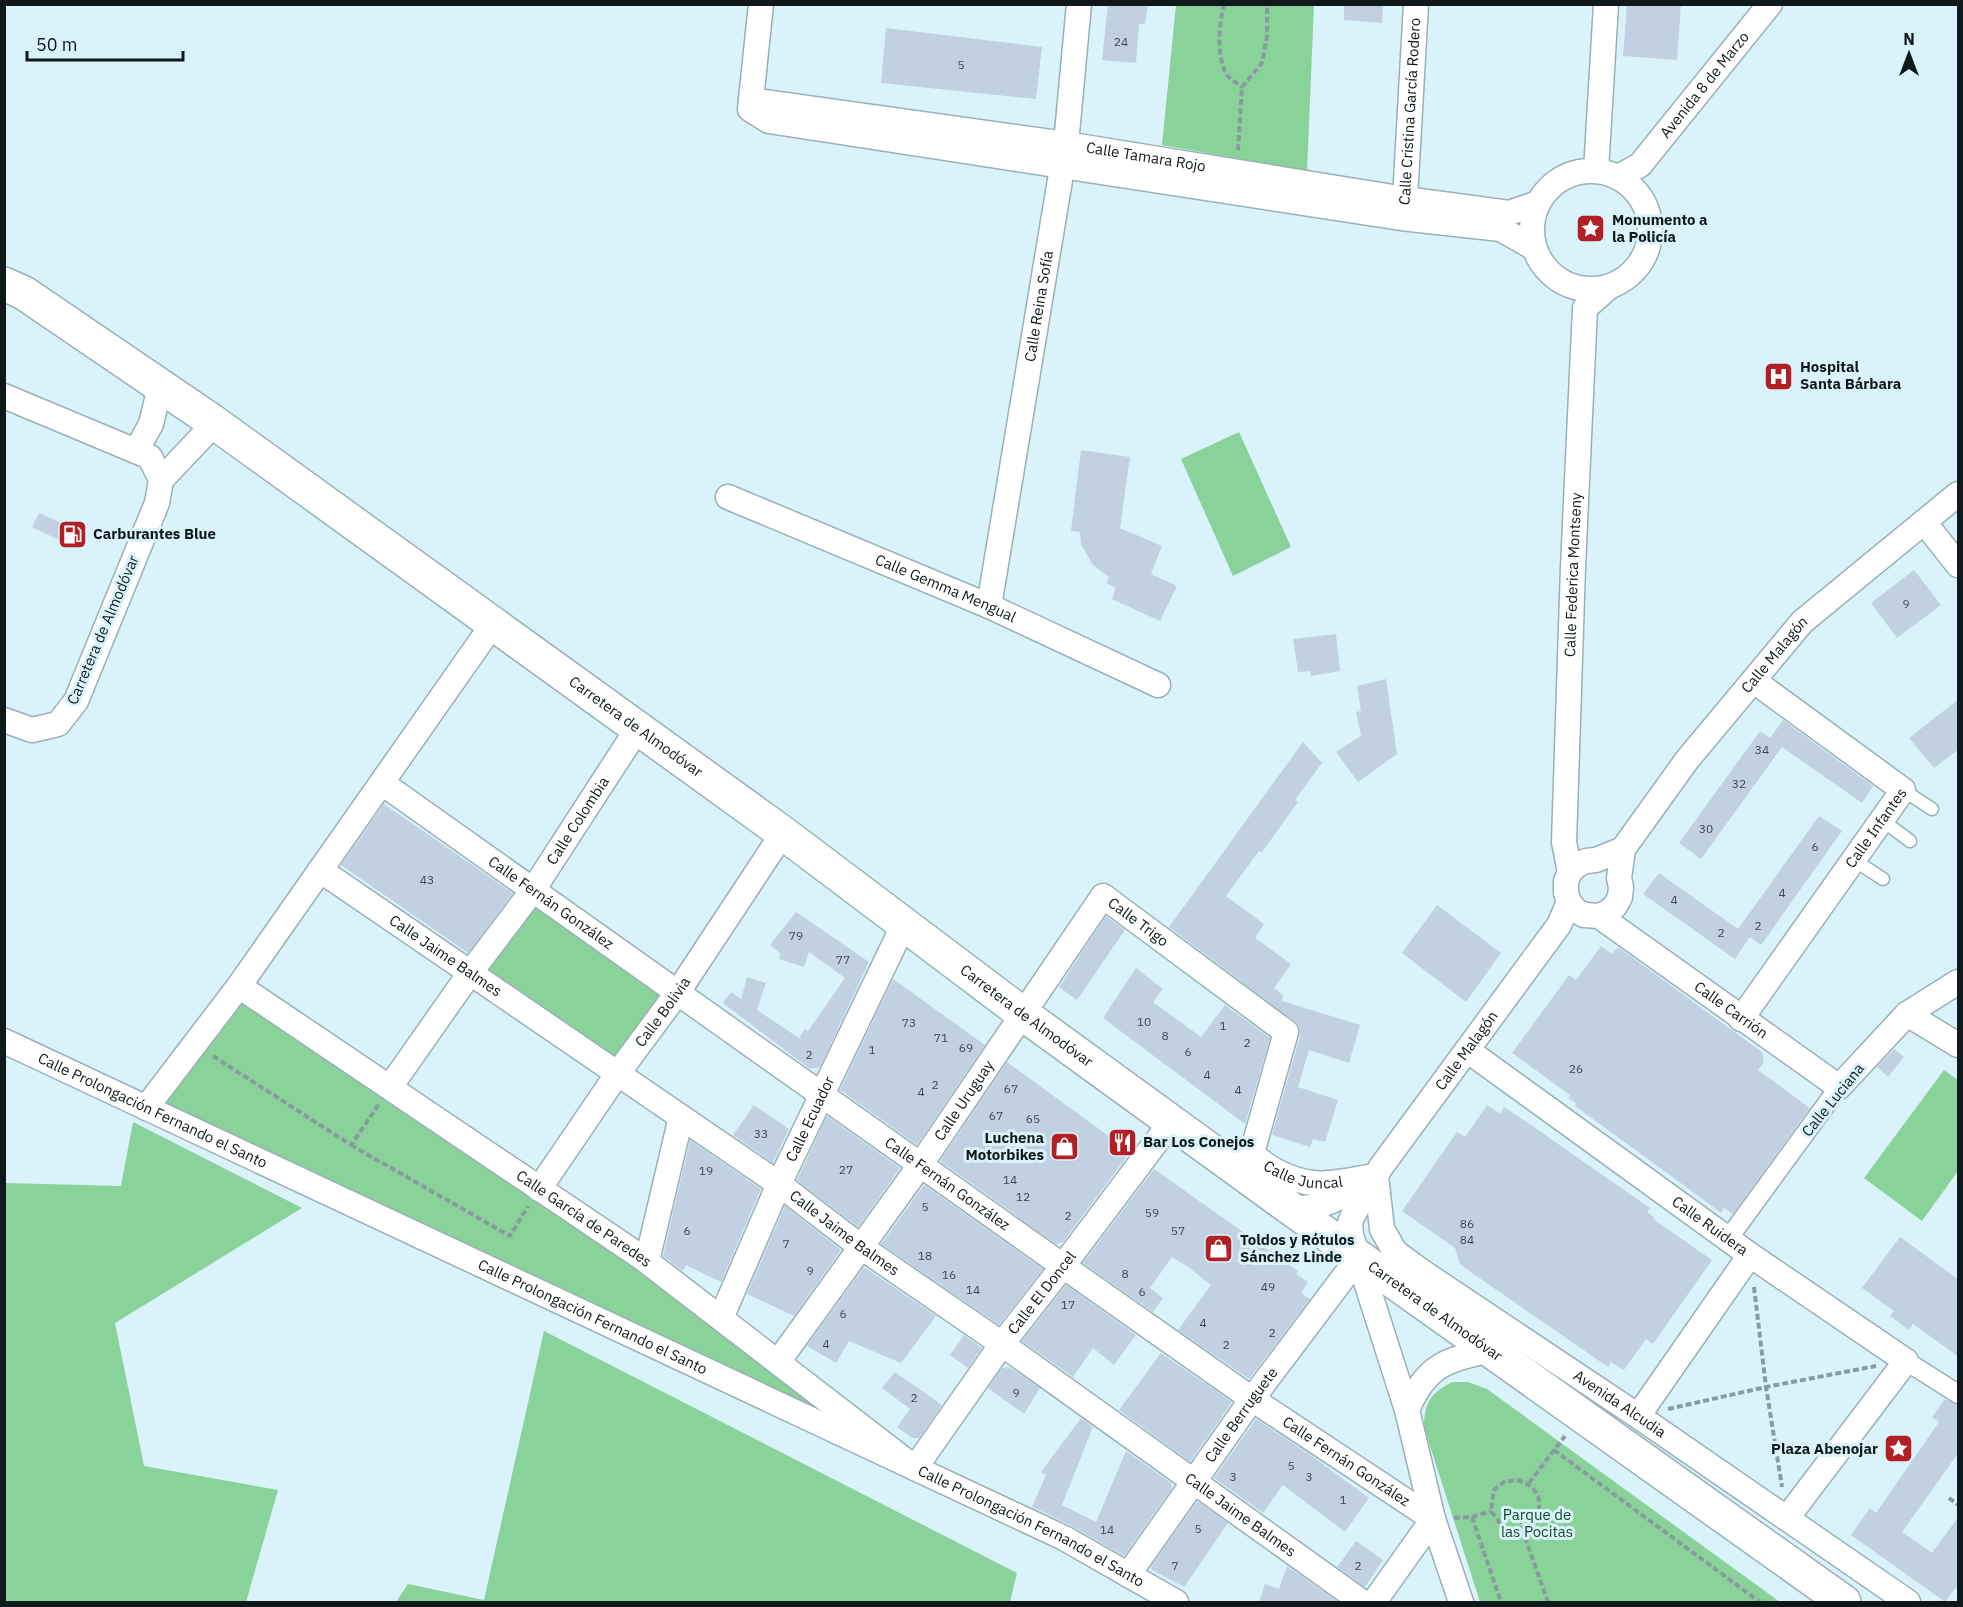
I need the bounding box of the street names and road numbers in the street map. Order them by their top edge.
street label: Calle Cristina García Rodero [1394,17,1424,207]
street label: Avenida 8 de Marzo [1656,28,1753,142]
street label: Calle Tamara Rojo [1085,137,1207,176]
street label: Calle Reina Sofía [1020,249,1057,363]
street label: Calle Federica Montseny [1560,491,1585,657]
street label: Calle Gemma Mengual [873,550,1019,626]
street label: Carretera de Almodóvar [62,552,143,707]
street label: Calle Malagón [1737,611,1811,697]
street label: Carretera de Almodóvar [565,672,707,781]
street label: Calle Colombia [542,773,613,868]
street label: Calle Infantes [1841,784,1911,872]
street label: Calle Fernán González [485,851,618,953]
street label: Calle Trigo [1104,893,1172,950]
street label: Calle Jaime Balmes [386,910,506,1001]
street label: Carretera de Almodóvar [957,960,1097,1071]
street label: Calle Bolivia [630,973,694,1051]
street label: Calle Carrión [1691,977,1772,1042]
street label: Calle Malagón [1431,1007,1502,1094]
street label: Calle Prolongación Fernando el Santo [35,1048,270,1172]
street label: Calle Uruguay [930,1056,998,1144]
street label: Calle Luciana [1797,1059,1868,1140]
street label: Calle Ecuador [781,1073,839,1165]
street label: Calle Fernán González [881,1133,1014,1234]
street label: Calle Juncal [1260,1156,1344,1193]
street label: Calle García de Paredes [513,1166,656,1271]
street label: Calle Jaime Balmes [786,1186,903,1280]
street label: Calle Ruidera [1668,1192,1752,1260]
street label: Calle El Doncel [1003,1247,1080,1338]
street label: Calle Prolongación Fernando el Santo [475,1255,710,1378]
street label: Carretera de Almodóvar [1364,1256,1507,1365]
street label: Calle Berruguete [1200,1363,1282,1466]
street label: Avenida Alcudia [1570,1366,1670,1442]
street label: Calle Fernán González [1279,1412,1414,1510]
street label: Calle Prolongación Fernando el Santo [915,1461,1148,1591]
street label: Calle Jaime Balmes [1181,1468,1300,1561]

